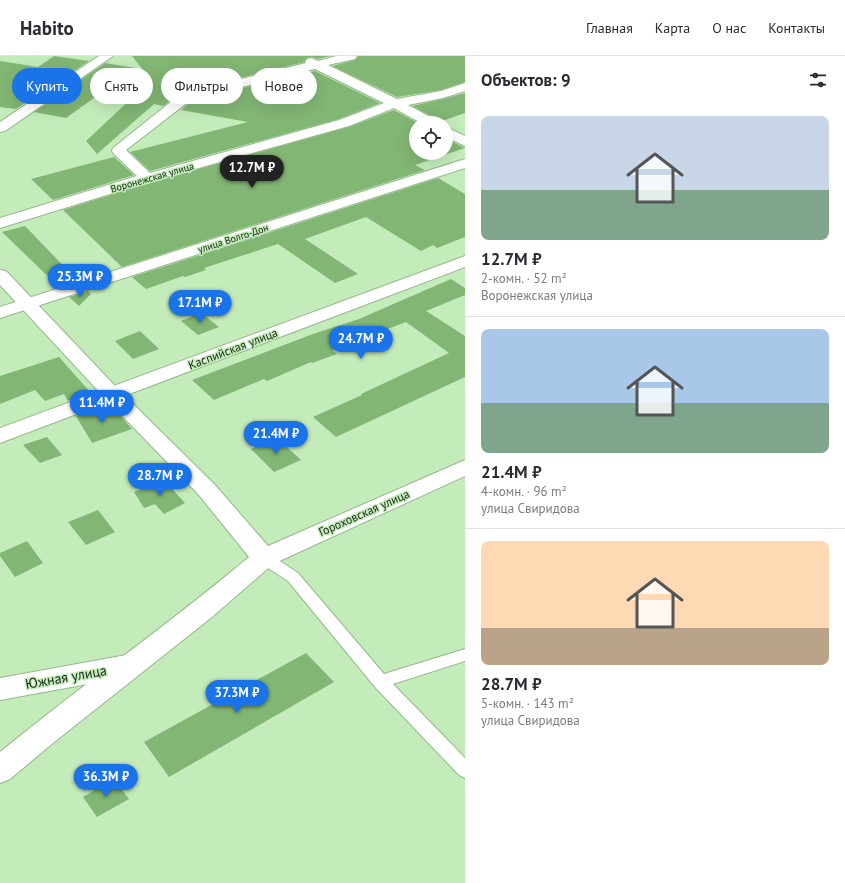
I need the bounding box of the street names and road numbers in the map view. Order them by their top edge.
street label: Воронежская улица [109,159,195,196]
street label: улица Волго-Дон [196,221,270,256]
street label: Каспийская улица [186,325,280,373]
street label: Гороховская улица [316,486,412,539]
street label: Южная улица [24,661,108,693]

